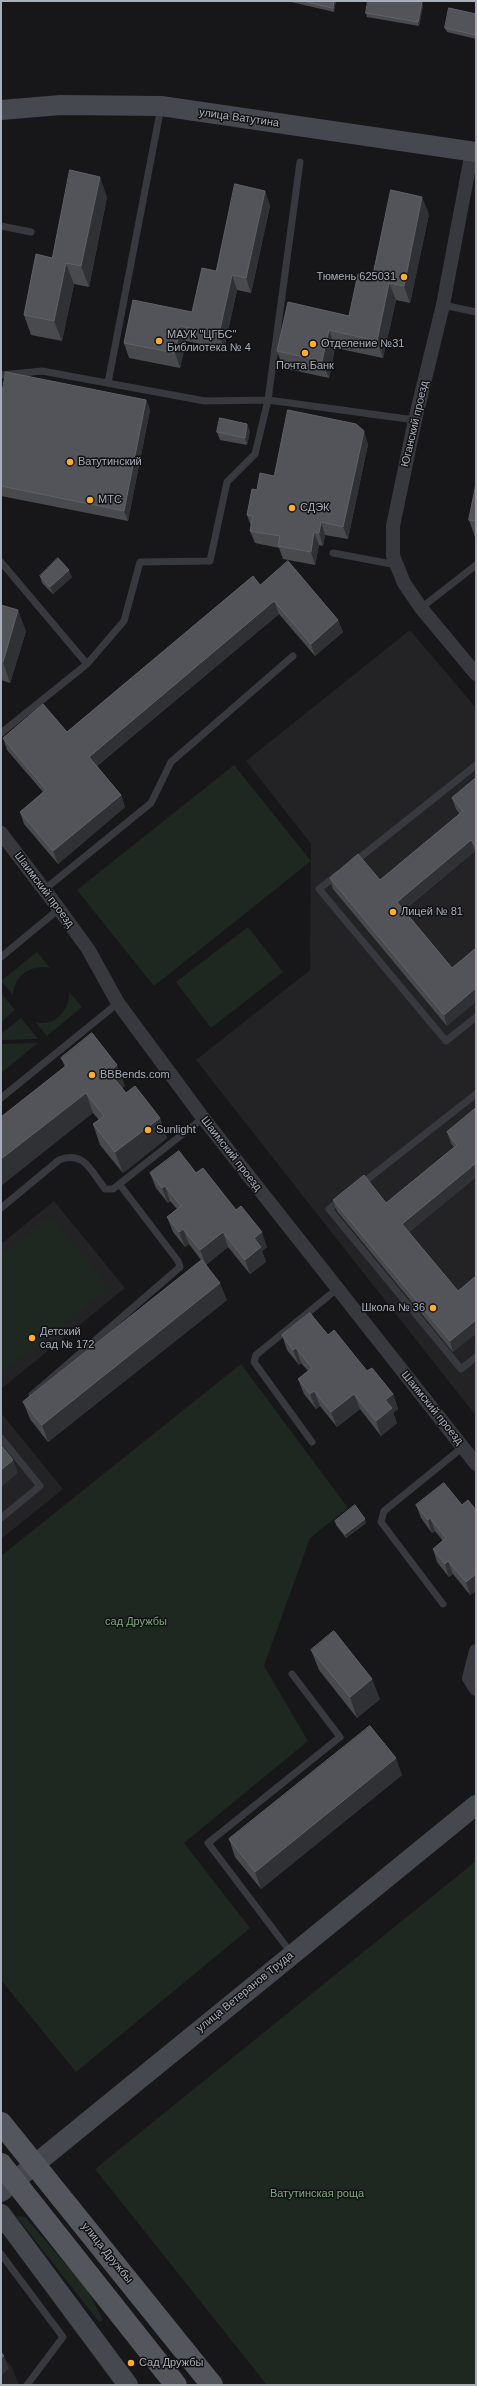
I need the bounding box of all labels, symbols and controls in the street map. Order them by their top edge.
street label: улица Ватутина [198,106,280,130]
place label: Тюмень 625031 [316,270,396,284]
marker: Тюмень 625031 [399,272,409,282]
place label: МАУК "ЦГБС" Библиотека № 4 [167,328,251,354]
marker: МАУК "ЦГБС" Библиотека № 4 [154,336,164,346]
place label: Отделение №31 [321,337,404,351]
marker: Отделение №31 [308,339,318,349]
marker: Почта Банк [300,348,310,358]
place label: Почта Банк [276,359,334,373]
street label: Юганский проезд [399,380,431,468]
place label: Ватутинский [78,455,142,469]
marker: Ватутинский [65,457,75,467]
place label: МТС [98,493,122,507]
marker: МТС [85,495,95,505]
place label: СДЭК [300,501,329,515]
marker: СДЭК [287,503,297,513]
street label: Шаимский проезд [11,850,77,930]
place label: Лицей № 81 [401,905,463,919]
marker: Лицей № 81 [388,907,398,917]
place label: BBBends.com [100,1068,170,1082]
marker: BBBends.com [87,1070,97,1080]
street label: Шаимский проезд [198,1114,264,1194]
place label: Sunlight [156,1123,196,1137]
marker: Sunlight [143,1125,153,1135]
place label: Школа № 36 [361,1301,425,1315]
marker: Школа № 36 [428,1303,438,1313]
place label: Детский сад № 172 [40,1325,94,1351]
marker: Детский сад № 172 [27,1333,37,1343]
street label: Шаимский проезд [398,1369,466,1447]
park label: сад Дружбы [105,1615,167,1629]
street label: улица Ветеранов Труда [194,1949,296,2035]
park label: Ватутинская роща [270,2187,364,2201]
street label: улица Дружбы [79,2220,135,2286]
place label: Сад Дружбы [139,2356,203,2370]
marker: Сад Дружбы [126,2358,136,2368]

